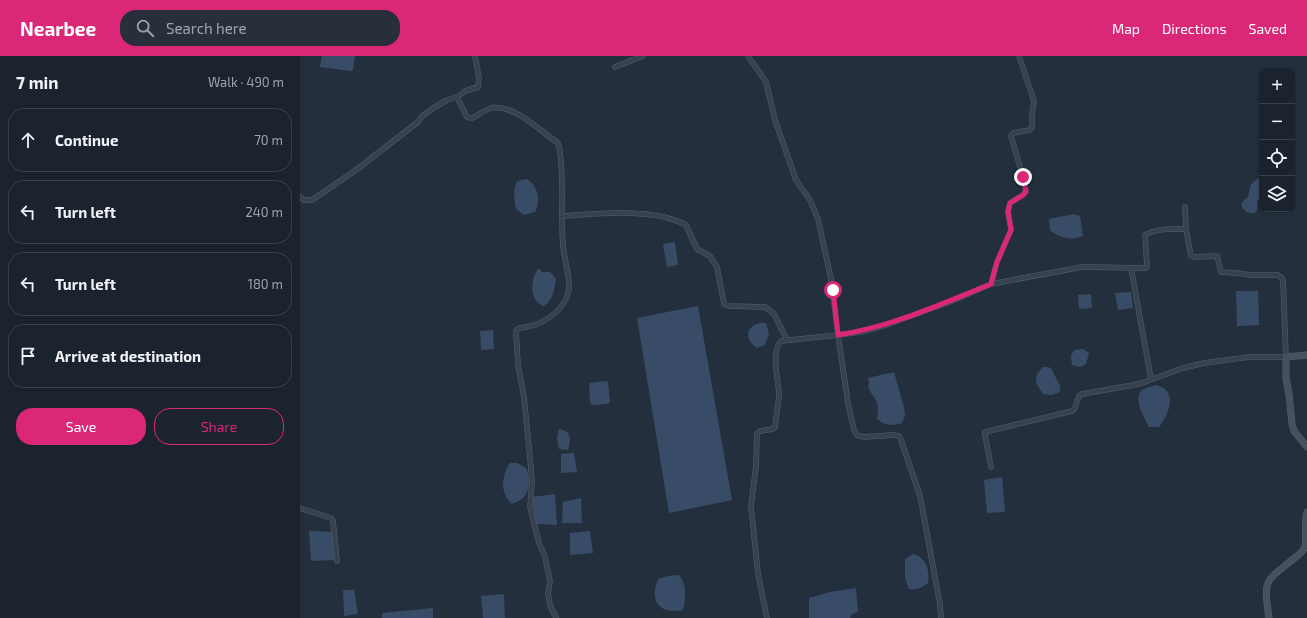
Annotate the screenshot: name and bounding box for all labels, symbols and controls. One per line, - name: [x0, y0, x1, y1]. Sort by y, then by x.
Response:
- search box: [120, 10, 400, 46]
- text: Nearbee: [20, 17, 96, 40]
- icon: search: [134, 17, 156, 39]
- text: Search here: [166, 19, 247, 37]
- text: Map: [1112, 20, 1140, 37]
- text: Directions: [1162, 20, 1227, 37]
- text: Saved: [1249, 20, 1287, 37]
- map controls: [1259, 68, 1295, 212]
- button: +: [1259, 68, 1295, 104]
- text: 7 min: [16, 72, 59, 92]
- text: Walk · 490 m: [208, 74, 284, 90]
- button: −: [1259, 104, 1295, 140]
- icon: ahead: [17, 129, 39, 151]
- text: Continue: [55, 131, 118, 149]
- text: 70 m: [254, 132, 283, 148]
- button: locate: [1259, 140, 1295, 176]
- route end: [1014, 168, 1032, 186]
- button: layers: [1259, 176, 1295, 212]
- icon: left: [17, 201, 39, 223]
- text: Turn left: [55, 203, 116, 221]
- text: 240 m: [246, 204, 283, 220]
- icon: left: [17, 273, 39, 295]
- text: Turn left: [55, 275, 116, 293]
- text: 180 m: [248, 276, 283, 292]
- route start: [824, 281, 842, 299]
- icon: arrive: [17, 345, 39, 367]
- text: Arrive at destination: [55, 347, 201, 365]
- button: Save: [16, 408, 146, 445]
- button: Share: [154, 408, 284, 445]

